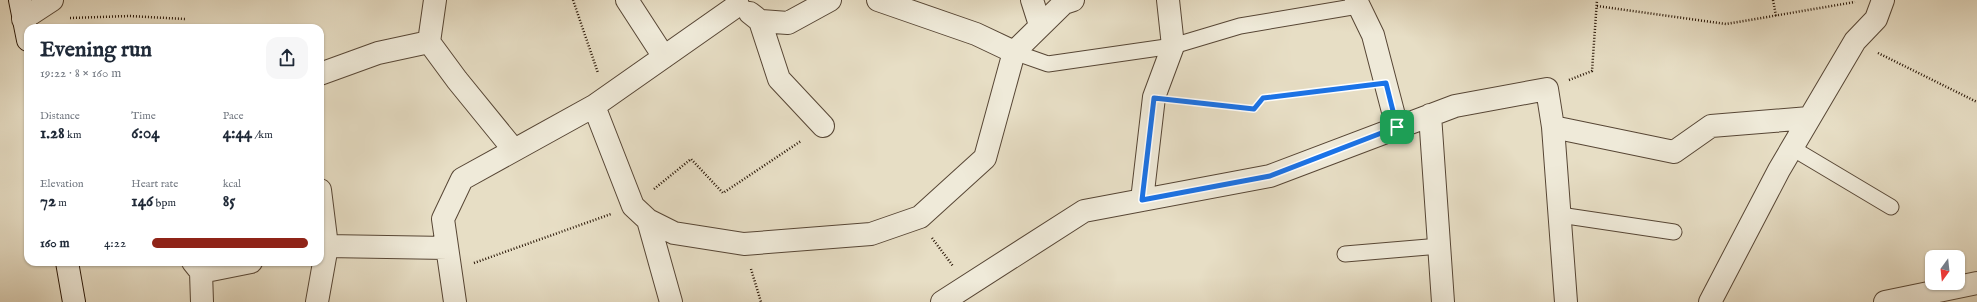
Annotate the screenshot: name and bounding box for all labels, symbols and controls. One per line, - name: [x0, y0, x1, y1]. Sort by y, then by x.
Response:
- text: Evening run: [40, 36, 152, 64]
- button: share: [266, 37, 308, 79]
- text: 19:22 · 8 × 160 m: [40, 65, 121, 82]
- text: Distance: [40, 109, 80, 123]
- text: Time: [131, 109, 156, 123]
- text: Pace: [223, 109, 243, 123]
- pin: [1380, 110, 1414, 144]
- icon: arrive: [1386, 116, 1408, 138]
- text: 1.28: [40, 123, 65, 144]
- text: 6:04: [131, 123, 160, 144]
- text: 4:44: [223, 123, 252, 144]
- text: km: [65, 128, 81, 142]
- text: /km: [252, 128, 273, 142]
- text: Elevation: [40, 177, 84, 191]
- text: Heart rate: [131, 177, 178, 191]
- text: kcal: [223, 177, 241, 191]
- text: 72: [40, 191, 56, 212]
- text: 146: [131, 191, 153, 212]
- text: 85: [223, 191, 235, 212]
- text: m: [56, 196, 67, 210]
- text: bpm: [153, 196, 176, 210]
- text: 160 m: [40, 235, 70, 252]
- text: 4:22: [104, 235, 126, 252]
- north arrow: [1925, 250, 1965, 290]
- map controls: [1925, 250, 1965, 290]

